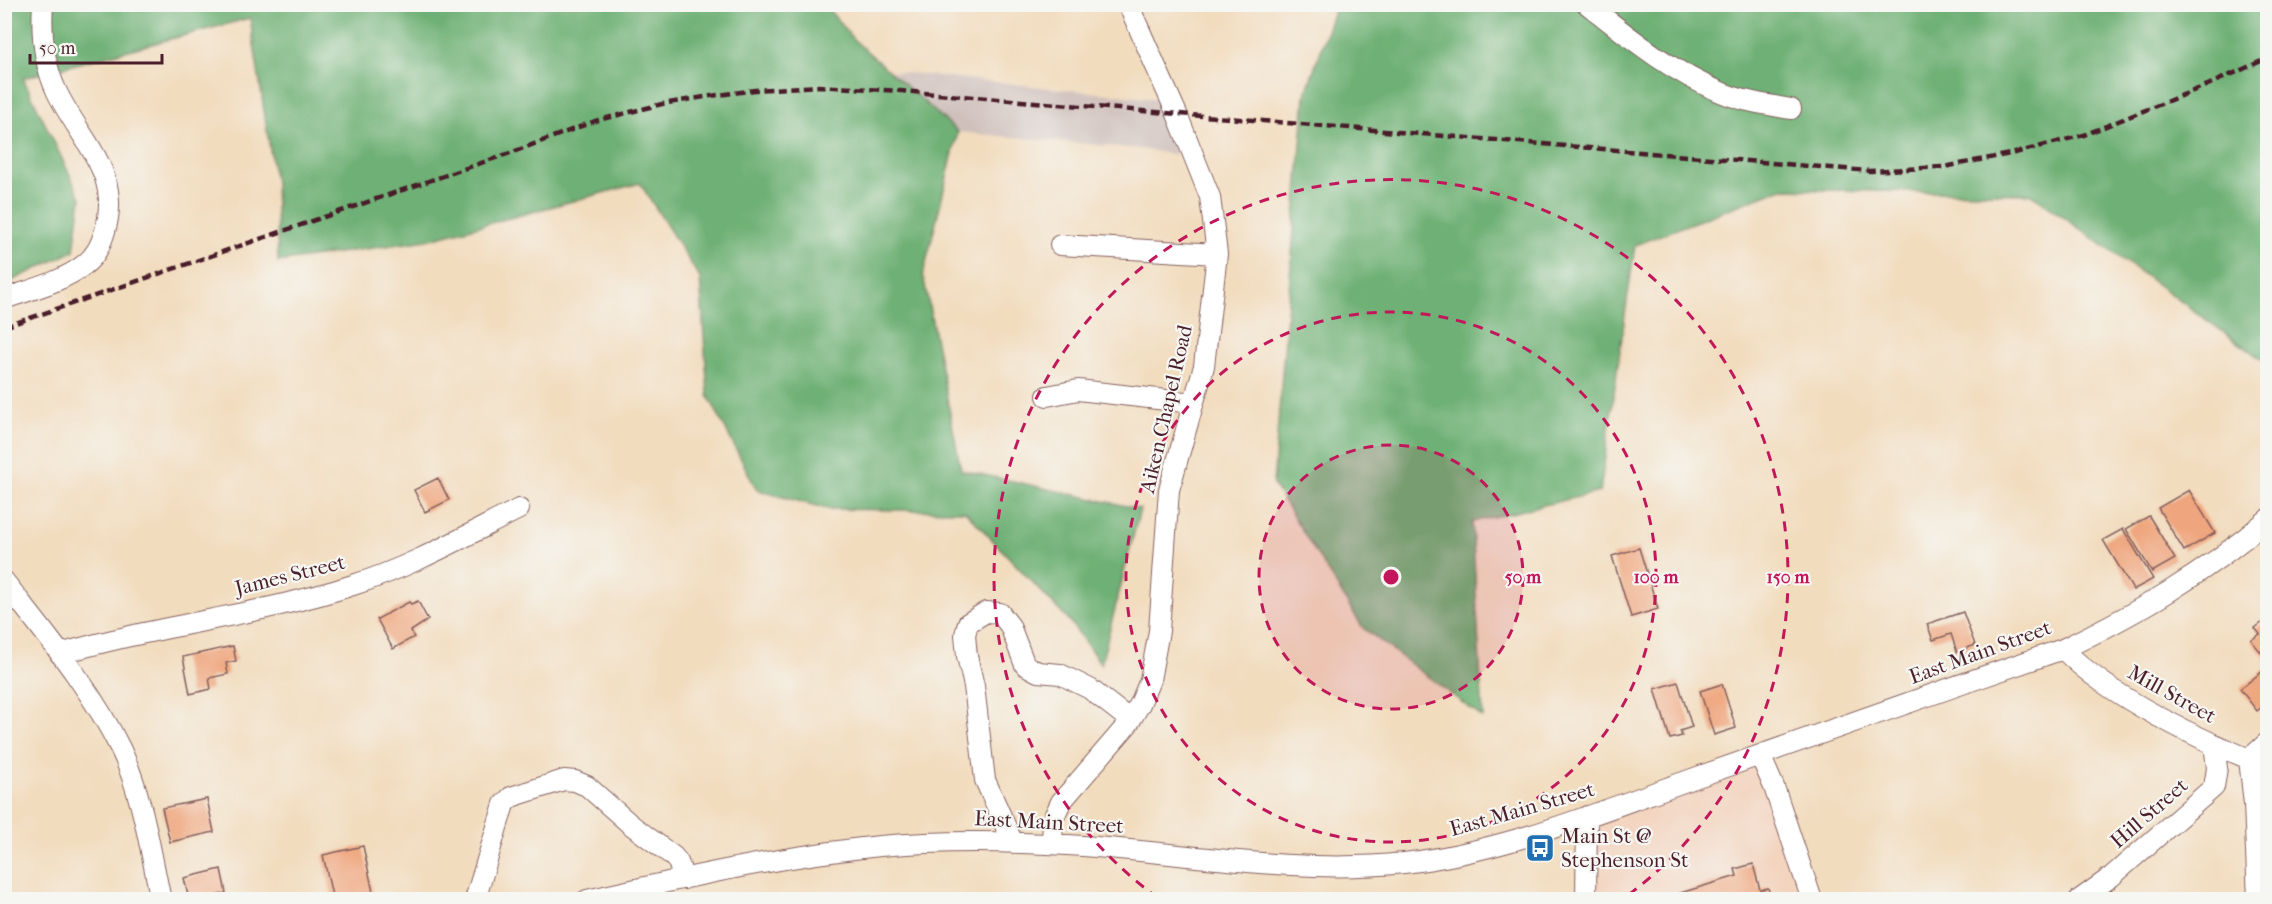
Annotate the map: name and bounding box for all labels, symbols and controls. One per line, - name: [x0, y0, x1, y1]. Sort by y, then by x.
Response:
- scale bar: [30, 27, 162, 65]
- text: 50 m: [39, 38, 76, 59]
- street label: Aiken Chapel Road: [1135, 322, 1197, 496]
- street label: James Street: [231, 550, 348, 601]
- centre of rings: [1381, 567, 1401, 587]
- text: 50 m: [1505, 567, 1542, 588]
- text: 100 m: [1633, 567, 1680, 588]
- text: 150 m: [1767, 567, 1810, 588]
- street label: East Main Street: [1906, 615, 2055, 689]
- street label: Mill Street: [2124, 660, 2221, 728]
- street label: Hill Street: [2106, 773, 2193, 853]
- street label: East Main Street: [1447, 777, 1598, 841]
- street label: East Main Street: [974, 806, 1125, 838]
- place label: Main St @ Stephenson St: [1561, 824, 1689, 872]
- bus stop icon: Main St @ Stephenson St: [1524, 832, 1556, 864]

